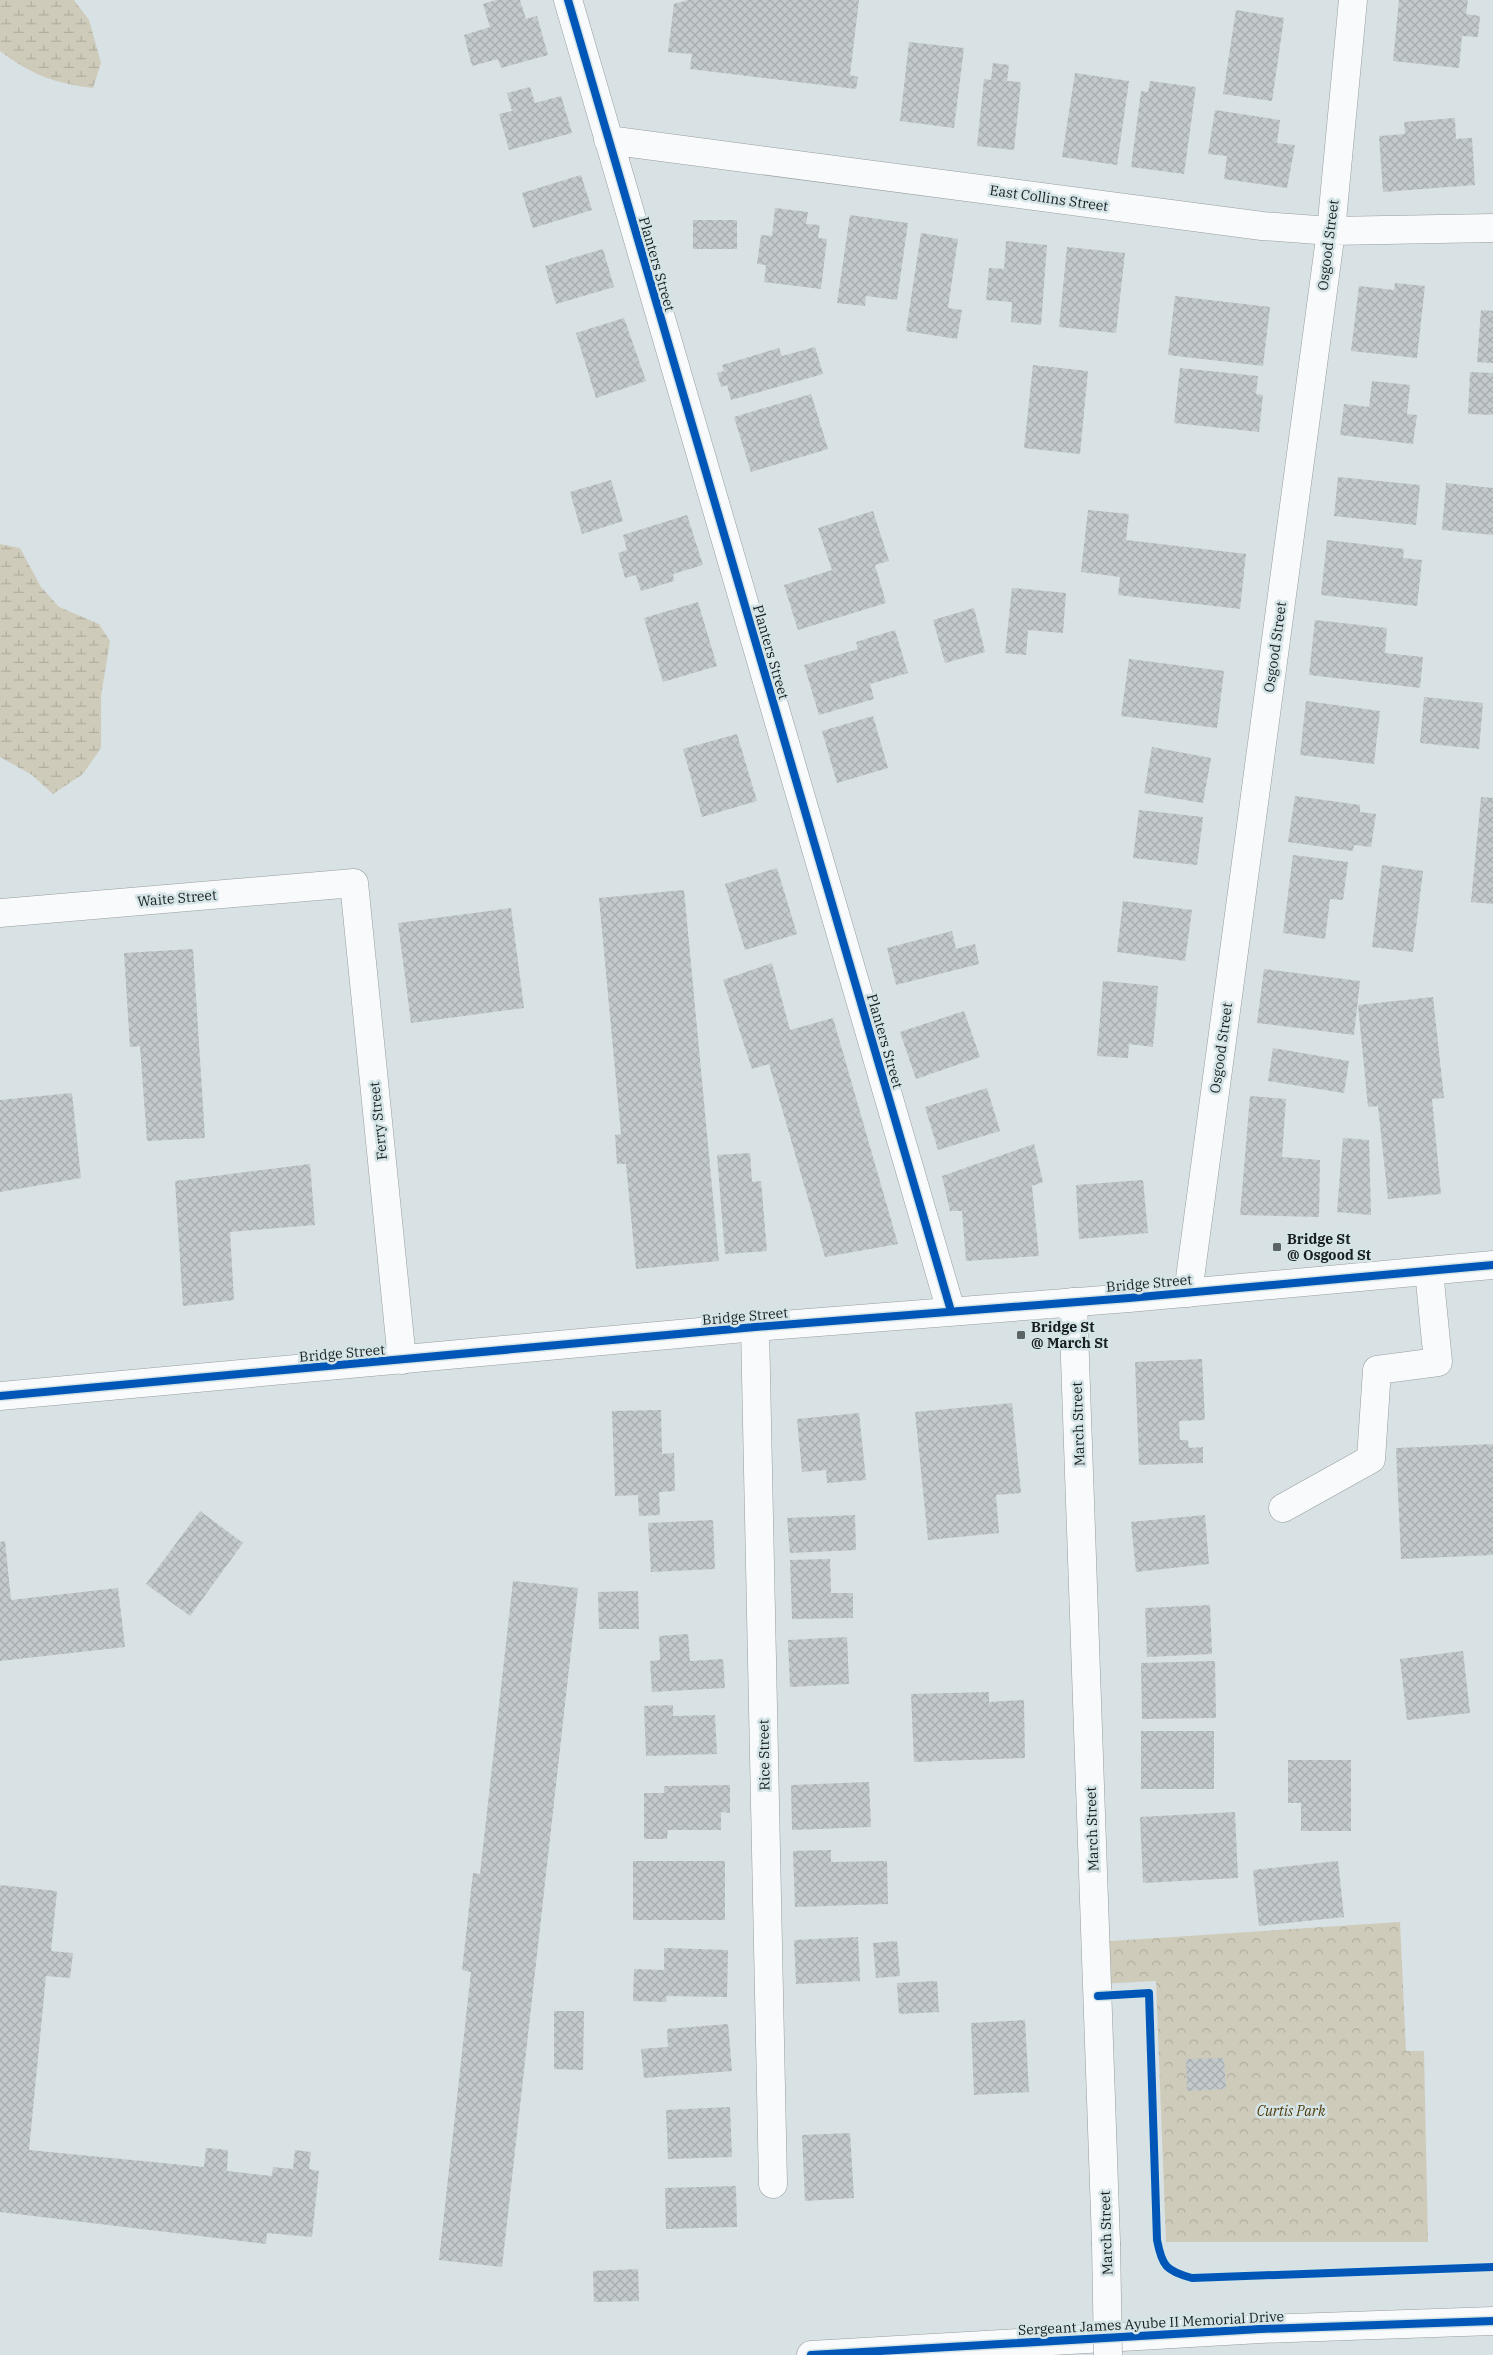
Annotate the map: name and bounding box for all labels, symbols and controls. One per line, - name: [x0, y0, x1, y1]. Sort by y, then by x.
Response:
- street label: East Collins Street: [989, 181, 1110, 215]
- street label: Osgood Street: [1313, 198, 1343, 291]
- street label: Planters Street: [635, 215, 679, 313]
- street label: Osgood Street: [1260, 600, 1290, 694]
- street label: Planters Street: [749, 603, 793, 701]
- street label: Waite Street: [136, 886, 218, 910]
- street label: Planters Street: [863, 992, 907, 1090]
- street label: Osgood Street: [1206, 1001, 1236, 1095]
- street label: Ferry Street: [365, 1081, 391, 1161]
- place label: Bridge St @ Osgood St: [1287, 1230, 1371, 1264]
- marker: Bridge St @ Osgood St: [1271, 1241, 1283, 1253]
- street label: Bridge Street: [1105, 1270, 1193, 1296]
- street label: Bridge Street: [701, 1303, 789, 1329]
- place label: Bridge St @ March St: [1031, 1318, 1108, 1352]
- marker: Bridge St @ March St: [1015, 1329, 1027, 1341]
- street label: Bridge Street: [298, 1340, 386, 1366]
- street label: March Street: [1068, 1381, 1088, 1467]
- street label: Rice Street: [754, 1719, 774, 1791]
- street label: March Street: [1082, 1786, 1102, 1872]
- park label: Curtis Park: [1257, 2102, 1326, 2120]
- street label: March Street: [1096, 2190, 1116, 2276]
- street label: Sergeant James Ayube II Memorial Drive: [1017, 2307, 1285, 2339]

